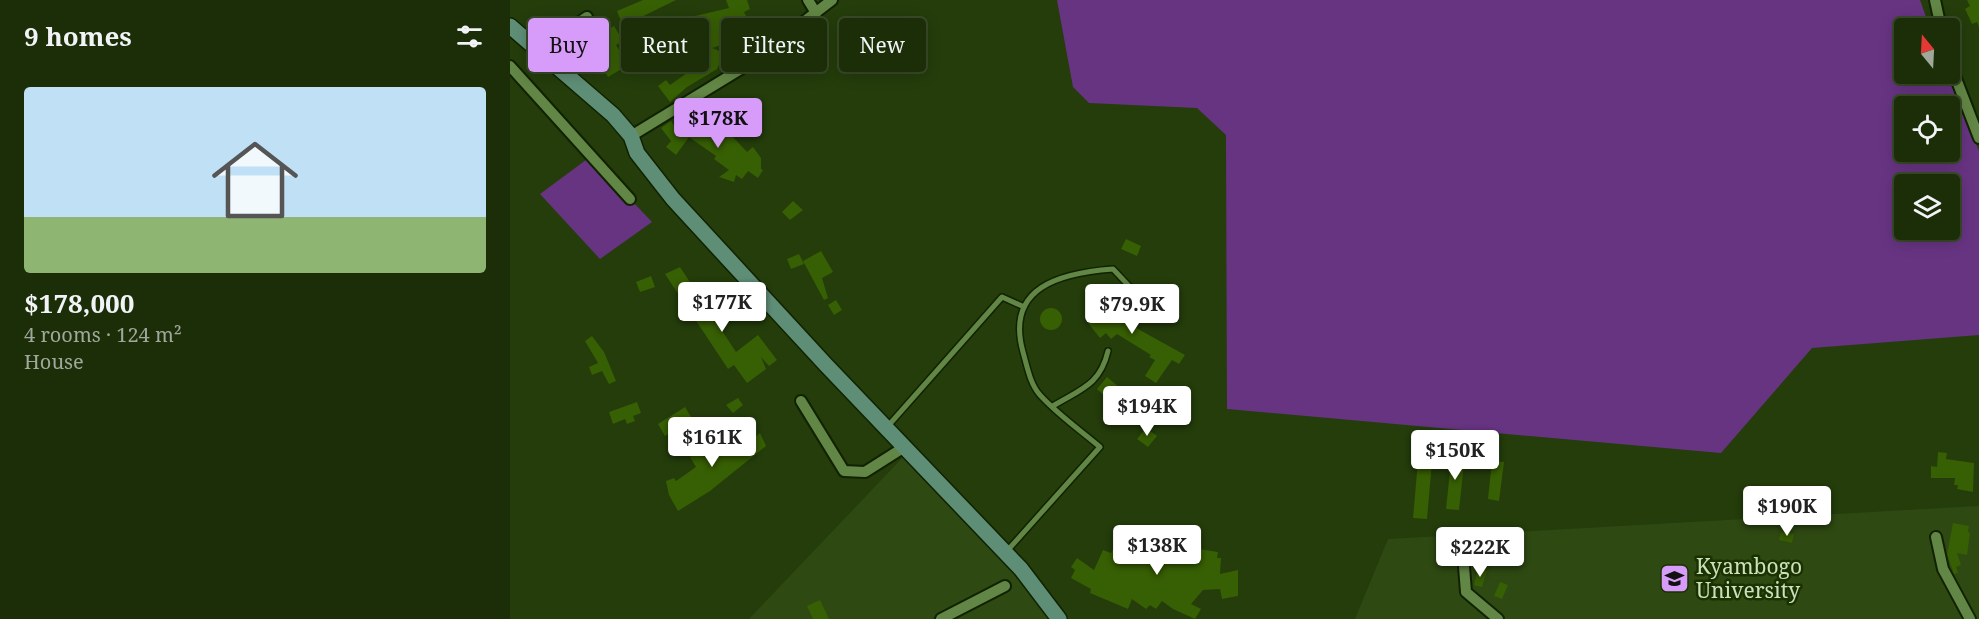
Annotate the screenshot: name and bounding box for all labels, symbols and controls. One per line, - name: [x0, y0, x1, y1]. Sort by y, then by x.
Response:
- text: 9 homes: [24, 18, 132, 54]
- chip: Buy: [528, 18, 609, 72]
- chip: Rent: [621, 18, 709, 72]
- chip: Filters: [721, 18, 827, 72]
- chip: New: [839, 18, 926, 72]
- north arrow: [1894, 18, 1960, 84]
- map controls: [1894, 18, 1960, 240]
- icon: filters: [453, 20, 486, 53]
- button: locate: [1894, 96, 1960, 162]
- pin: $178K: [676, 98, 760, 149]
- text: $178K: [688, 104, 748, 131]
- icon: home: [201, 126, 309, 234]
- button: layers: [1894, 174, 1960, 240]
- pin: $177K: [680, 282, 764, 333]
- pin: $79.9K: [1083, 284, 1181, 335]
- text: $178,000: [24, 285, 134, 321]
- text: $177K: [692, 288, 752, 315]
- text: $79.9K: [1099, 290, 1165, 317]
- text: 4 rooms · 124 m²: [24, 321, 182, 348]
- text: House: [24, 348, 84, 375]
- pin: $194K: [1105, 386, 1189, 437]
- text: $194K: [1117, 392, 1177, 419]
- pin: $161K: [670, 417, 754, 468]
- text: $161K: [682, 423, 742, 450]
- pin: $150K: [1413, 430, 1497, 481]
- text: $150K: [1425, 436, 1485, 463]
- pin: $190K: [1745, 486, 1829, 537]
- text: $190K: [1757, 492, 1817, 519]
- pin: $138K: [1115, 525, 1199, 576]
- pin: $222K: [1438, 527, 1522, 578]
- text: $138K: [1127, 531, 1187, 558]
- text: $222K: [1450, 533, 1510, 560]
- place label: Kyambogo University: [1696, 552, 1802, 604]
- school or university icon: Kyambogo University: [1659, 563, 1691, 595]

